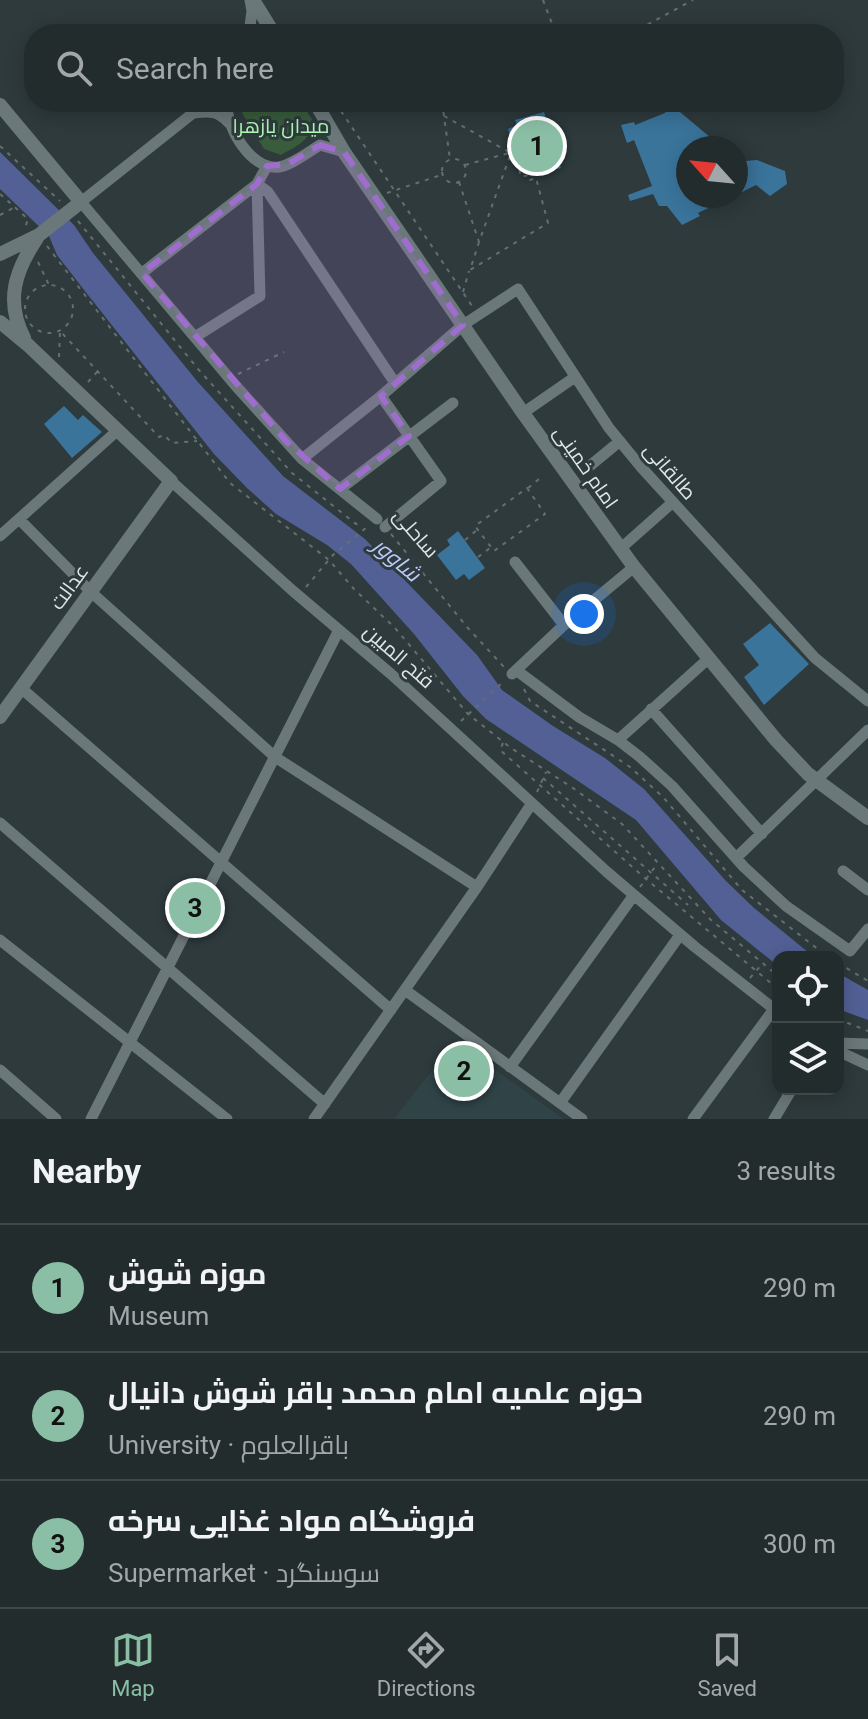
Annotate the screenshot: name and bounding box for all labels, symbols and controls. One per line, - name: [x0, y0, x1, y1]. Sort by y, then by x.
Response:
- search box: [24, 24, 844, 112]
- icon: search: [52, 46, 96, 90]
- text: Search here: [116, 51, 274, 86]
- park label: میدان یازهرا: [233, 114, 329, 139]
- pin: 1: [511, 116, 563, 176]
- north arrow: [676, 136, 748, 208]
- street label: امام خمینی: [547, 421, 623, 514]
- street label: طالقانی: [638, 437, 701, 505]
- street label: ساحلی: [387, 503, 444, 563]
- water label: شاوور: [365, 530, 426, 587]
- street label: عدالت: [45, 560, 93, 614]
- your location: [564, 594, 604, 634]
- street label: فتح المبین: [357, 619, 439, 695]
- pin: 3: [169, 878, 221, 938]
- map controls: [772, 951, 844, 1095]
- button: locate: [772, 951, 844, 1023]
- button: layers: [772, 1023, 844, 1095]
- pin: 2: [438, 1041, 490, 1101]
- text: Nearby: [32, 1151, 141, 1191]
- text: 3 results: [737, 1156, 836, 1186]
- text: موزه شوش: [108, 1256, 267, 1291]
- text: 1: [51, 1273, 65, 1303]
- text: 290 m: [763, 1273, 836, 1303]
- text: Museum: [108, 1301, 209, 1331]
- text: حوزه علمیه امام محمد باقر شوش دانیال: [108, 1375, 643, 1410]
- text: 2: [51, 1401, 65, 1431]
- text: 290 m: [763, 1401, 836, 1431]
- text: University · باقرالعلوم: [108, 1430, 349, 1460]
- text: فروشگاه مواد غذایی سرخه: [108, 1503, 475, 1538]
- text: 3: [51, 1529, 65, 1559]
- text: 300 m: [763, 1529, 836, 1559]
- text: Supermarket · سوسنگرد: [108, 1558, 380, 1588]
- tab: Map: [111, 1628, 155, 1701]
- tab: Directions: [377, 1628, 476, 1701]
- tab: Saved: [698, 1628, 757, 1701]

